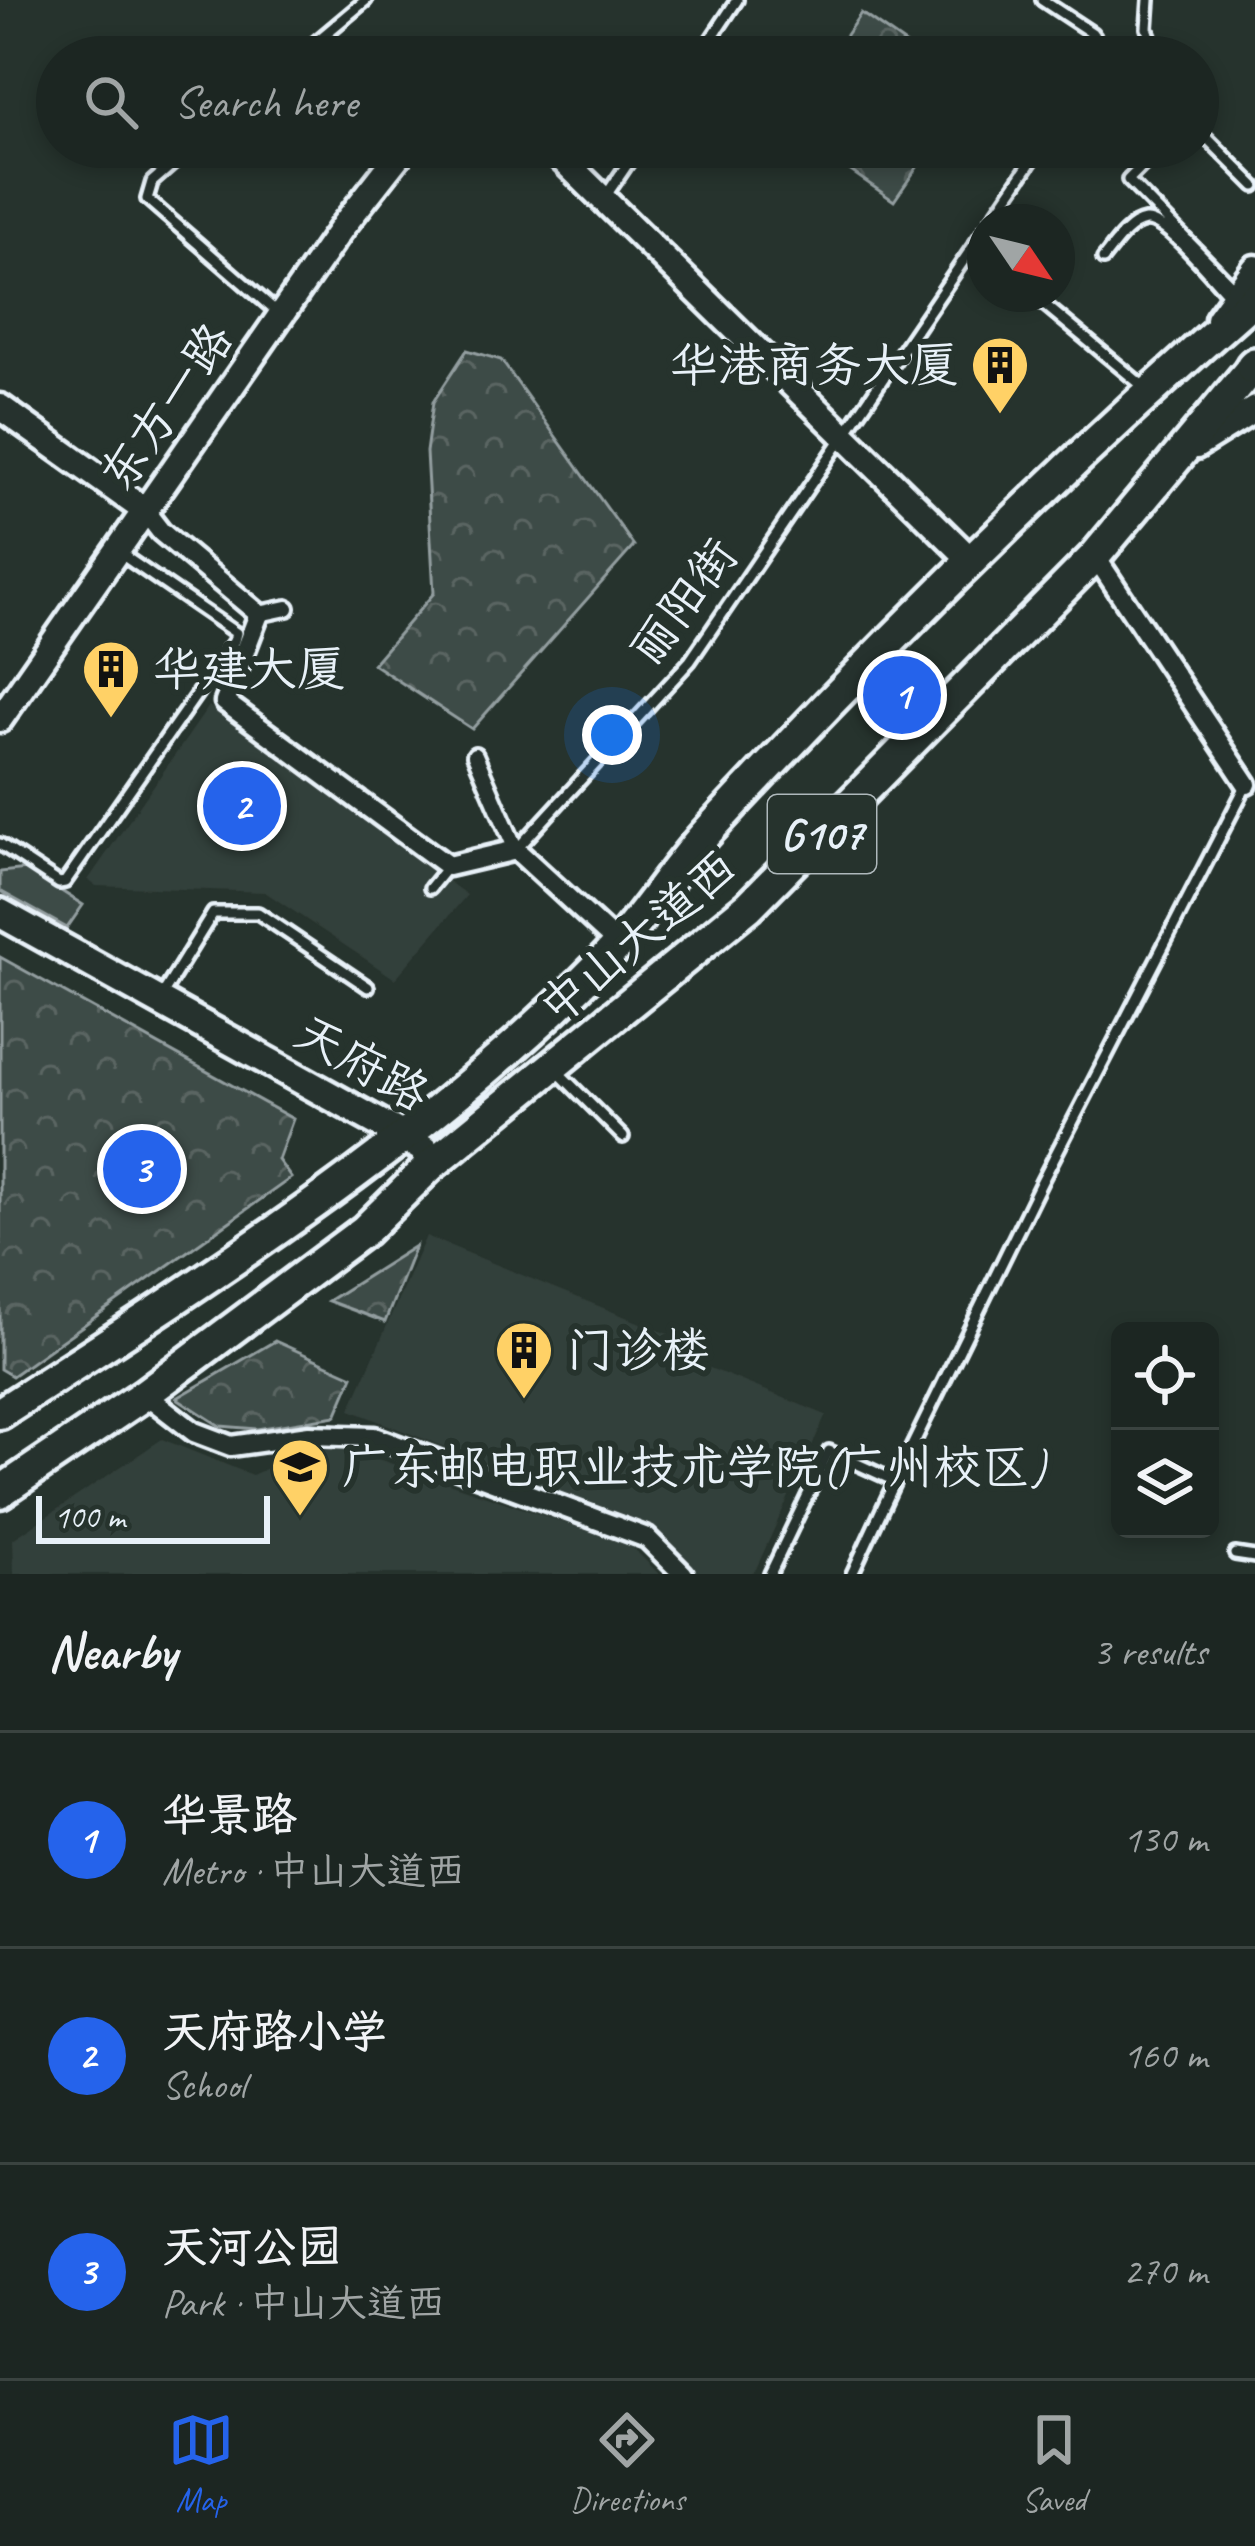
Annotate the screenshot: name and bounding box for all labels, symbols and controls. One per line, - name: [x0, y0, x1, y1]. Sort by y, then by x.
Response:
- search box: [36, 36, 1219, 168]
- icon: search: [78, 69, 144, 135]
- text: Search here: [174, 74, 357, 131]
- north arrow: [967, 204, 1075, 312]
- street label: 东方一路: [86, 311, 246, 503]
- building icon: 华港商务大厦: [969, 334, 1031, 416]
- place label: 华港商务大厦: [670, 335, 958, 395]
- street label: 丽阳街: [616, 526, 750, 678]
- building icon: 华建大厦: [80, 638, 142, 720]
- place label: 华建大厦: [153, 639, 345, 699]
- pin: 1: [863, 650, 941, 740]
- your location: [582, 705, 642, 765]
- pin: 2: [203, 761, 281, 851]
- road number: G107: [768, 795, 876, 873]
- street label: 中山大道西: [527, 837, 749, 1037]
- street label: 天府路: [284, 1002, 440, 1124]
- pin: 3: [103, 1124, 181, 1214]
- building icon: 门诊楼: [493, 1319, 555, 1401]
- place label: 门诊楼: [566, 1320, 710, 1380]
- map controls: [1111, 1322, 1219, 1538]
- button: locate: [1111, 1322, 1219, 1430]
- button: layers: [1111, 1430, 1219, 1538]
- school or university icon: 广东邮电职业技术学院(广州校区): [269, 1436, 331, 1518]
- place label: 广东邮电职业技术学院(广州校区): [342, 1437, 1048, 1497]
- scale bar: [36, 1490, 270, 1543]
- text: 100 m: [54, 1496, 125, 1538]
- text: Nearby: [48, 1620, 176, 1684]
- text: 3 results: [1093, 1628, 1207, 1677]
- text: 华景路: [162, 1787, 297, 1844]
- text: 1: [78, 1815, 96, 1864]
- text: 130 m: [1123, 1815, 1207, 1864]
- text: Metro · 中山大道西: [162, 1847, 465, 1896]
- text: 天府路小学: [162, 2004, 387, 2061]
- text: 2: [78, 2031, 96, 2080]
- text: 160 m: [1123, 2031, 1207, 2080]
- text: School: [162, 2061, 246, 2110]
- text: 天河公园: [162, 2219, 342, 2276]
- text: 3: [78, 2247, 96, 2296]
- text: 270 m: [1123, 2247, 1207, 2296]
- text: Park · 中山大道西: [162, 2279, 445, 2328]
- tab: Map: [168, 2407, 234, 2521]
- tab: Directions: [570, 2407, 685, 2521]
- tab: Saved: [1021, 2407, 1087, 2521]

